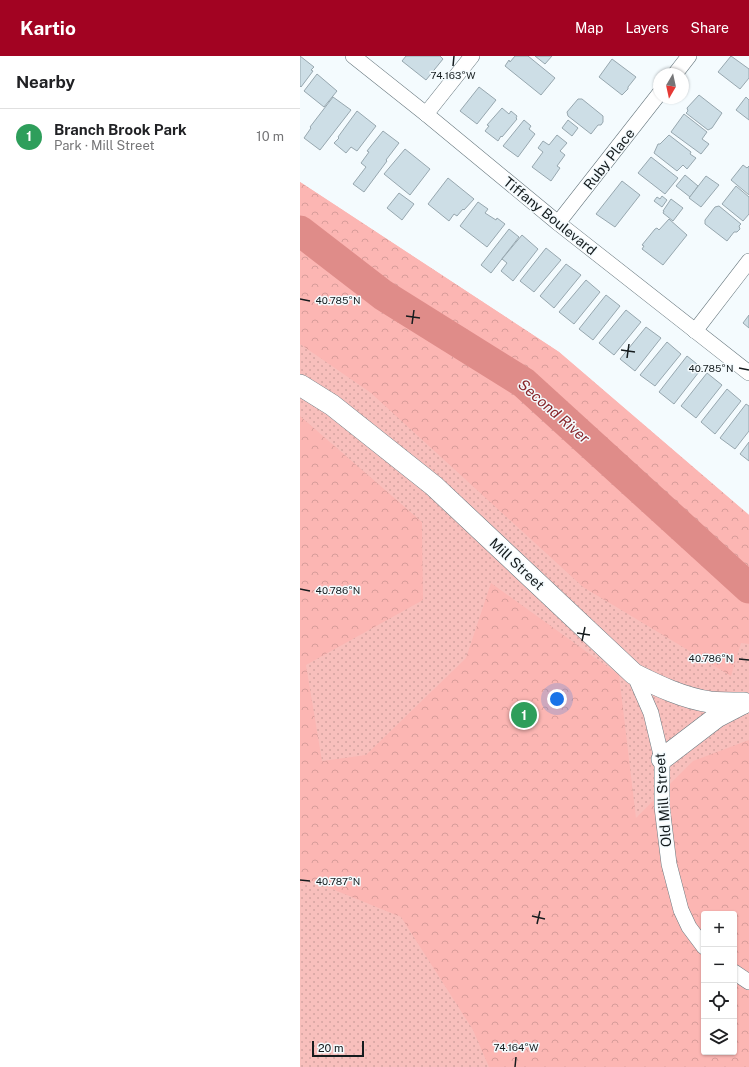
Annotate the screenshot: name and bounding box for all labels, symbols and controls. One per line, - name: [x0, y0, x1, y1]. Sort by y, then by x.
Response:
- text: Kartio: [20, 17, 76, 39]
- text: Map: [575, 20, 603, 36]
- text: Layers: [625, 20, 669, 36]
- text: Share: [691, 20, 729, 36]
- north arrow: [653, 68, 689, 104]
- text: 74.163°W: [431, 69, 476, 81]
- text: Nearby: [16, 72, 75, 92]
- text: Branch Brook Park: [54, 121, 187, 138]
- street label: Ruby Place: [580, 125, 638, 193]
- text: 1: [26, 129, 32, 144]
- text: 10 m: [256, 129, 284, 144]
- text: Park · Mill Street: [54, 138, 155, 153]
- street label: Tiffany Boulevard: [500, 174, 600, 258]
- text: 40.785°N: [315, 294, 361, 306]
- text: 40.785°N: [688, 362, 734, 374]
- water label: Second River: [515, 375, 593, 447]
- street label: Mill Street: [486, 535, 548, 593]
- text: 40.786°N: [316, 584, 360, 596]
- text: 40.786°N: [689, 652, 733, 664]
- your location: [547, 689, 567, 709]
- pin: 1: [511, 700, 537, 730]
- street label: Old Mill Street: [652, 752, 674, 848]
- text: 40.787°N: [316, 875, 360, 887]
- map controls: [701, 911, 737, 1055]
- button: +: [701, 911, 737, 947]
- button: −: [701, 947, 737, 983]
- button: locate: [701, 983, 737, 1019]
- button: layers: [701, 1019, 737, 1055]
- scale bar: [312, 1039, 364, 1058]
- text: 74.164°W: [493, 1041, 539, 1053]
- text: 20 m: [318, 1042, 343, 1054]

